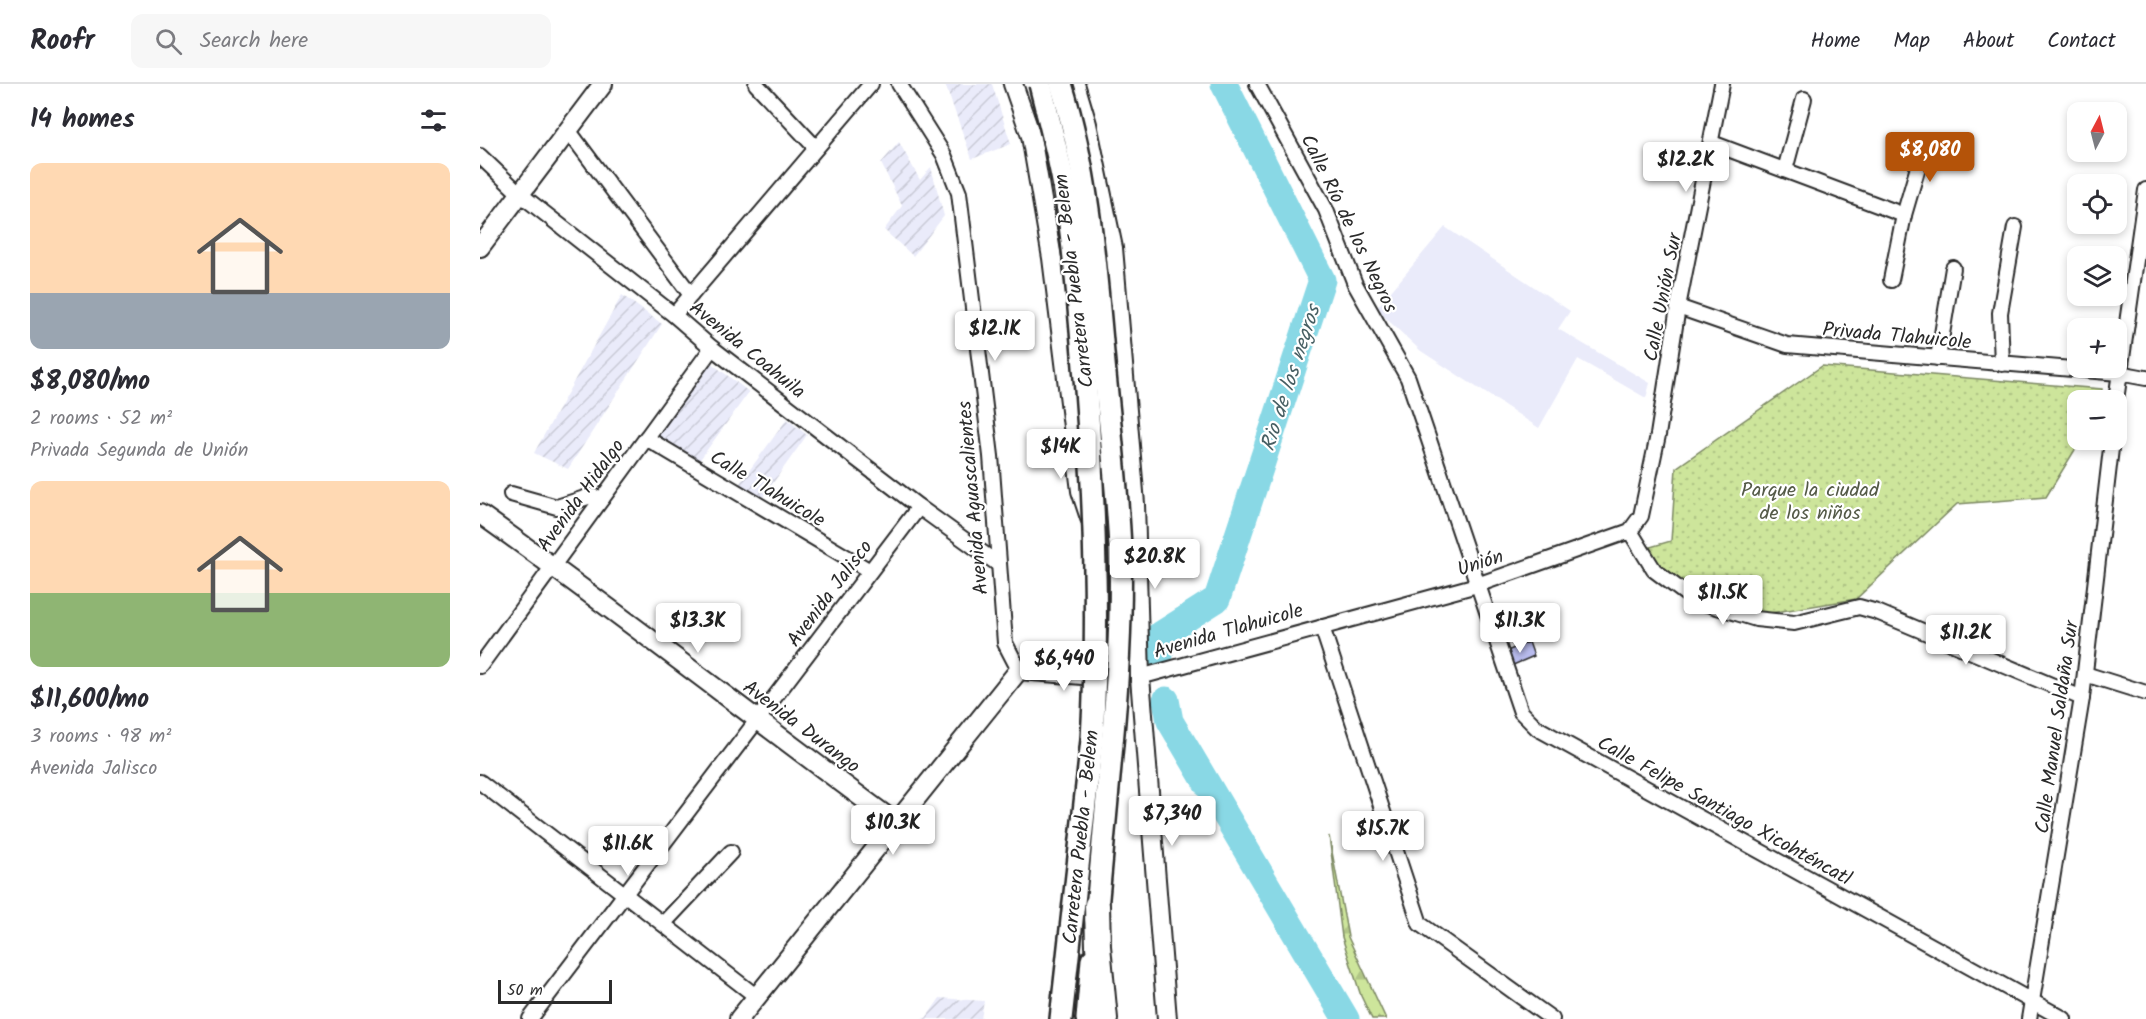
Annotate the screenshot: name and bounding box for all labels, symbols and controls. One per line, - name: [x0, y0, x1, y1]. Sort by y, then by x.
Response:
- search box: [131, 14, 551, 68]
- text: Roofr: [30, 19, 95, 64]
- text: Search here: [200, 24, 308, 59]
- icon: search: [152, 25, 185, 58]
- text: Home: [1811, 25, 1860, 58]
- text: Map: [1893, 25, 1930, 58]
- text: About: [1963, 25, 2014, 58]
- text: Contact: [2047, 25, 2116, 58]
- text: 14 homes: [30, 99, 135, 141]
- north arrow: [2067, 102, 2127, 162]
- map controls: [2067, 102, 2127, 450]
- icon: filters: [417, 104, 450, 137]
- street label: Calle Río de los Negros: [1291, 129, 1406, 319]
- pin: $8,080: [1881, 132, 1979, 183]
- text: $8,080: [1899, 135, 1961, 167]
- pin: $12.2K: [1637, 142, 1735, 193]
- text: $12.2K: [1657, 145, 1715, 177]
- street label: Carretera Puebla - Belem: [1046, 172, 1104, 390]
- button: locate: [2067, 174, 2127, 234]
- icon: home: [186, 202, 294, 310]
- street label: Calle Unión Sur: [1636, 229, 1692, 364]
- button: layers: [2067, 246, 2127, 306]
- street label: Avenida Coahuila: [681, 293, 812, 408]
- water label: Rio de los negros: [1252, 299, 1331, 456]
- pin: $12.1K: [946, 311, 1044, 362]
- text: $12.1K: [969, 314, 1021, 346]
- street label: Privada Tlahuicole: [1821, 315, 1973, 359]
- button: +: [2067, 318, 2127, 378]
- text: $8,080/mo: [30, 361, 150, 403]
- button: −: [2067, 390, 2127, 450]
- street label: Avenida Aguascalientes: [950, 399, 998, 596]
- text: 2 rooms · 52 m²: [30, 403, 172, 435]
- pin: $14K: [1025, 429, 1097, 480]
- text: $14K: [1041, 432, 1081, 464]
- street label: Avenida Hidalgo: [529, 433, 634, 560]
- text: Privada Segunda de Unión: [30, 435, 248, 467]
- street label: Calle Tlahuicole: [703, 442, 831, 537]
- park label: Parque la ciudad de los niños: [1741, 475, 1880, 530]
- icon: home: [186, 520, 294, 628]
- street label: Avenida Jalisco: [780, 534, 882, 655]
- pin: $20.8K: [1106, 539, 1204, 590]
- street label: Unión: [1453, 541, 1508, 586]
- text: $20.8K: [1124, 542, 1186, 574]
- pin: $11.5K: [1674, 575, 1772, 626]
- text: $11.5K: [1698, 578, 1748, 610]
- street label: Avenida Tlahuicole: [1150, 595, 1307, 669]
- pin: $13.3K: [649, 603, 747, 654]
- pin: $11.3K: [1471, 603, 1569, 654]
- text: $13.3K: [670, 606, 726, 638]
- text: $11.3K: [1494, 606, 1546, 638]
- pin: $11.2K: [1917, 615, 2015, 666]
- street label: Calle Manuel Saldaña Sur: [2027, 617, 2089, 836]
- text: $11.2K: [1940, 618, 1992, 650]
- pin: $6,440: [1015, 641, 1113, 692]
- text: $6,440: [1034, 644, 1094, 676]
- street label: Avenida Durango: [735, 673, 866, 783]
- text: $11,600/mo: [30, 679, 149, 721]
- text: 3 rooms · 98 m²: [30, 721, 171, 753]
- street label: Carretera Puebla - Belem: [1055, 728, 1109, 946]
- street label: Calle Felipe Santiago Xicohténcatl: [1591, 728, 1857, 895]
- text: Avenida Jalisco: [30, 753, 157, 785]
- pin: $7,340: [1123, 796, 1221, 847]
- text: $7,340: [1143, 799, 1201, 831]
- pin: $10.3K: [844, 805, 942, 856]
- text: $10.3K: [865, 808, 921, 840]
- pin: $15.7K: [1334, 811, 1432, 862]
- text: $15.7K: [1356, 814, 1410, 846]
- pin: $11.6K: [579, 826, 677, 877]
- text: $11.6K: [602, 829, 654, 861]
- scale bar: [498, 977, 612, 1004]
- text: 50 m: [507, 978, 543, 1003]

